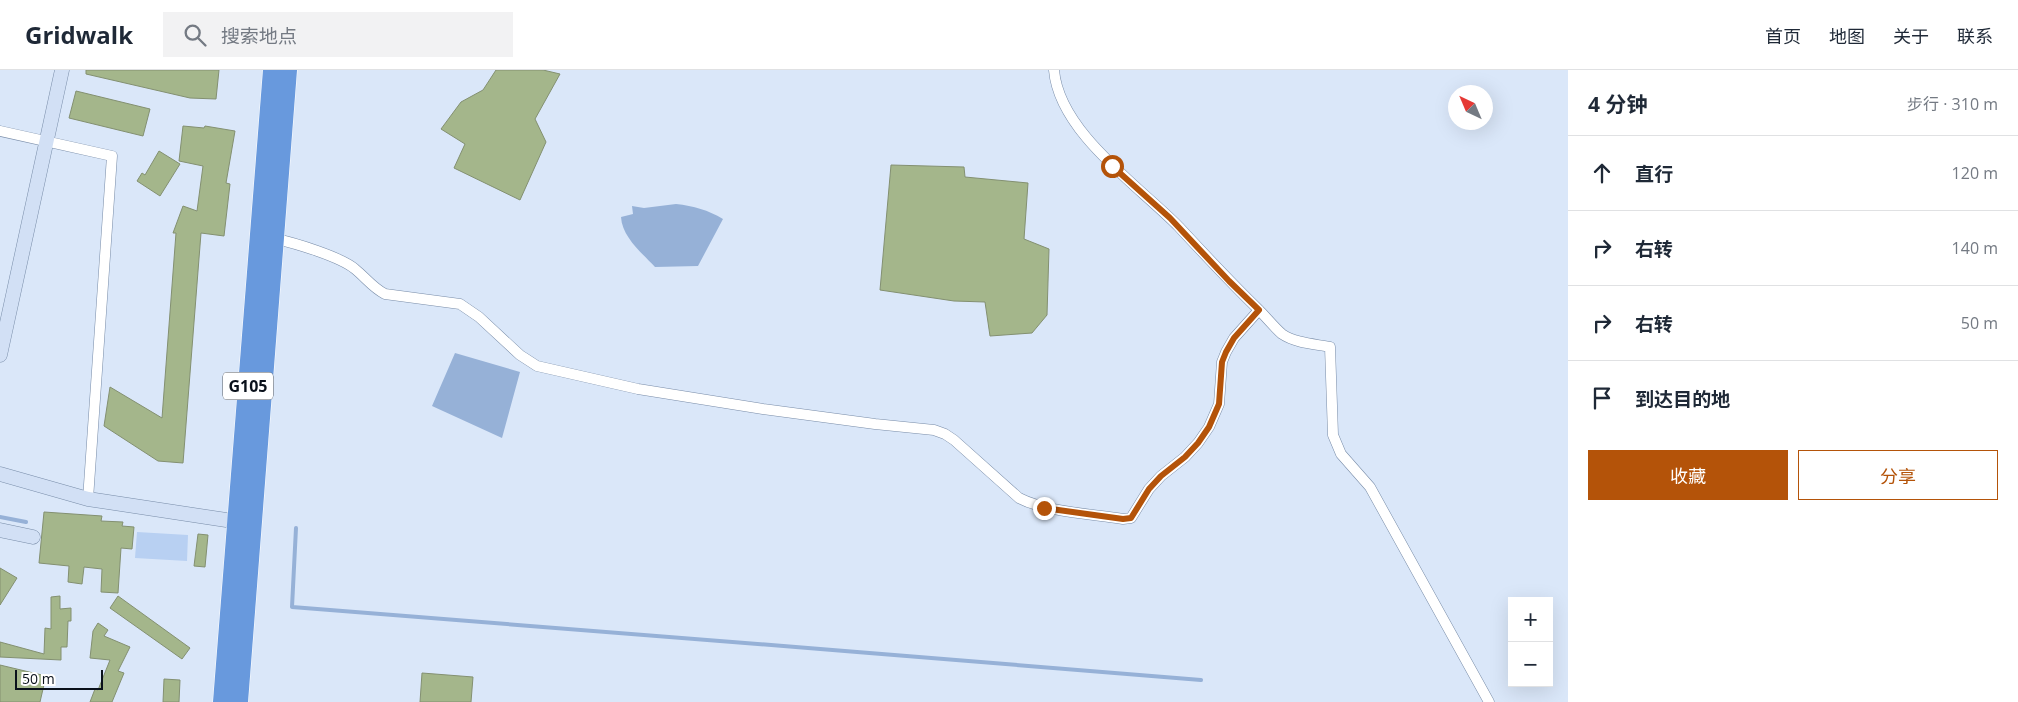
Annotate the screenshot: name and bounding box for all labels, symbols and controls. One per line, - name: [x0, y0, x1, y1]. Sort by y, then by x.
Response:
- search box: [163, 12, 513, 57]
- text: Gridwalk: [25, 18, 133, 51]
- icon: search: [181, 21, 209, 49]
- text: 搜索地点: [221, 23, 297, 49]
- text: 首页: [1765, 24, 1801, 48]
- text: 地图: [1829, 24, 1865, 48]
- text: 关于: [1893, 24, 1929, 48]
- text: 联系: [1957, 24, 1993, 48]
- north arrow: [1448, 85, 1493, 130]
- text: 4 分钟: [1588, 90, 1647, 118]
- text: 步行 · 310 m: [1907, 93, 1998, 115]
- route start: [1101, 155, 1124, 178]
- icon: ahead: [1588, 159, 1616, 187]
- text: 直行: [1635, 161, 1673, 187]
- text: 120 m: [1952, 162, 1998, 184]
- icon: right: [1588, 234, 1616, 262]
- text: 右转: [1635, 236, 1673, 262]
- text: 140 m: [1952, 237, 1998, 259]
- icon: right: [1588, 309, 1616, 337]
- text: 右转: [1635, 311, 1673, 337]
- text: 50 m: [1961, 312, 1998, 334]
- road number: G105: [223, 372, 273, 400]
- icon: arrive: [1588, 384, 1616, 412]
- text: 到达目的地: [1635, 386, 1730, 412]
- button: 收藏: [1588, 450, 1788, 500]
- button: 分享: [1798, 450, 1998, 500]
- route end: [1033, 497, 1056, 520]
- map controls: [1508, 597, 1553, 687]
- button: +: [1508, 597, 1553, 642]
- button: −: [1508, 642, 1553, 687]
- scale bar: [15, 667, 102, 690]
- text: 50 m: [22, 669, 55, 688]

